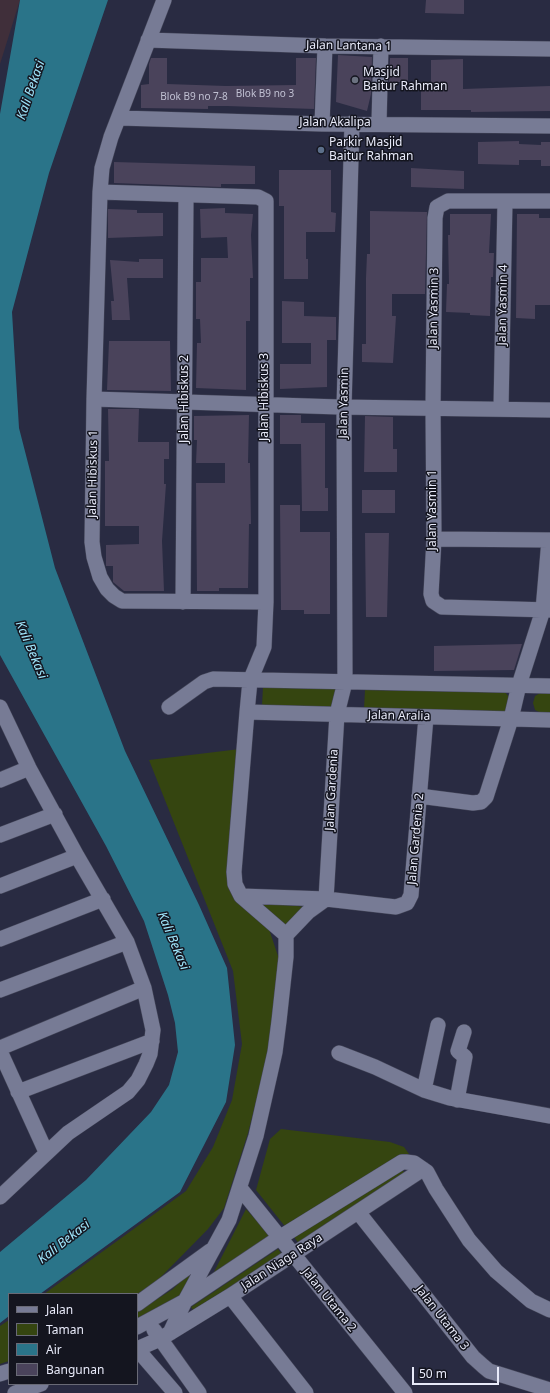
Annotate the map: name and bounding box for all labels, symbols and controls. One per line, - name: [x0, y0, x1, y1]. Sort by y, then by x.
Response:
- street label: Jalan Lantana 1: [306, 38, 392, 54]
- water label: Kali Bekasi: [14, 58, 48, 122]
- place label: Masjid Baitur Rahman: [363, 66, 447, 94]
- marker: Masjid Baitur Rahman: [350, 75, 360, 85]
- house number: Blok B9 no 3: [236, 88, 294, 100]
- house number: Blok B9 no 7-8: [160, 91, 228, 103]
- street label: Jalan Akalipa: [299, 116, 371, 130]
- place label: Parkir Masjid Baitur Rahman: [329, 136, 413, 164]
- marker: Parkir Masjid Baitur Rahman: [316, 145, 326, 155]
- street label: Jalan Yasmin 4: [495, 265, 511, 345]
- street label: Jalan Yasmin 3: [426, 268, 442, 348]
- street label: Jalan Hibiskus 3: [258, 353, 272, 441]
- street label: Jalan Hibiskus 2: [178, 355, 192, 443]
- street label: Jalan Yasmin: [336, 367, 352, 439]
- street label: Jalan Hibiskus 1: [85, 430, 101, 518]
- street label: Jalan Yasmin 1: [426, 470, 440, 550]
- water label: Kali Bekasi: [12, 618, 50, 682]
- street label: Jalan Aralia: [368, 708, 430, 724]
- street label: Jalan Gardenia: [323, 749, 341, 831]
- street label: Jalan Gardenia 2: [405, 793, 427, 885]
- water label: Kali Bekasi: [154, 909, 192, 973]
- water label: Kali Bekasi: [35, 1217, 93, 1267]
- street label: Jalan Niaga Raya: [239, 1230, 325, 1294]
- street label: Jalan Utama 2: [299, 1265, 359, 1335]
- street label: Jalan Utama 3: [412, 1283, 472, 1353]
- legend: [8, 1293, 138, 1385]
- text: Jalan: [46, 1301, 73, 1318]
- text: Taman: [46, 1321, 84, 1338]
- text: Air: [46, 1341, 62, 1358]
- scale bar: [414, 1359, 501, 1385]
- text: Bangunan: [46, 1361, 104, 1378]
- text: 50 m: [419, 1365, 447, 1382]

